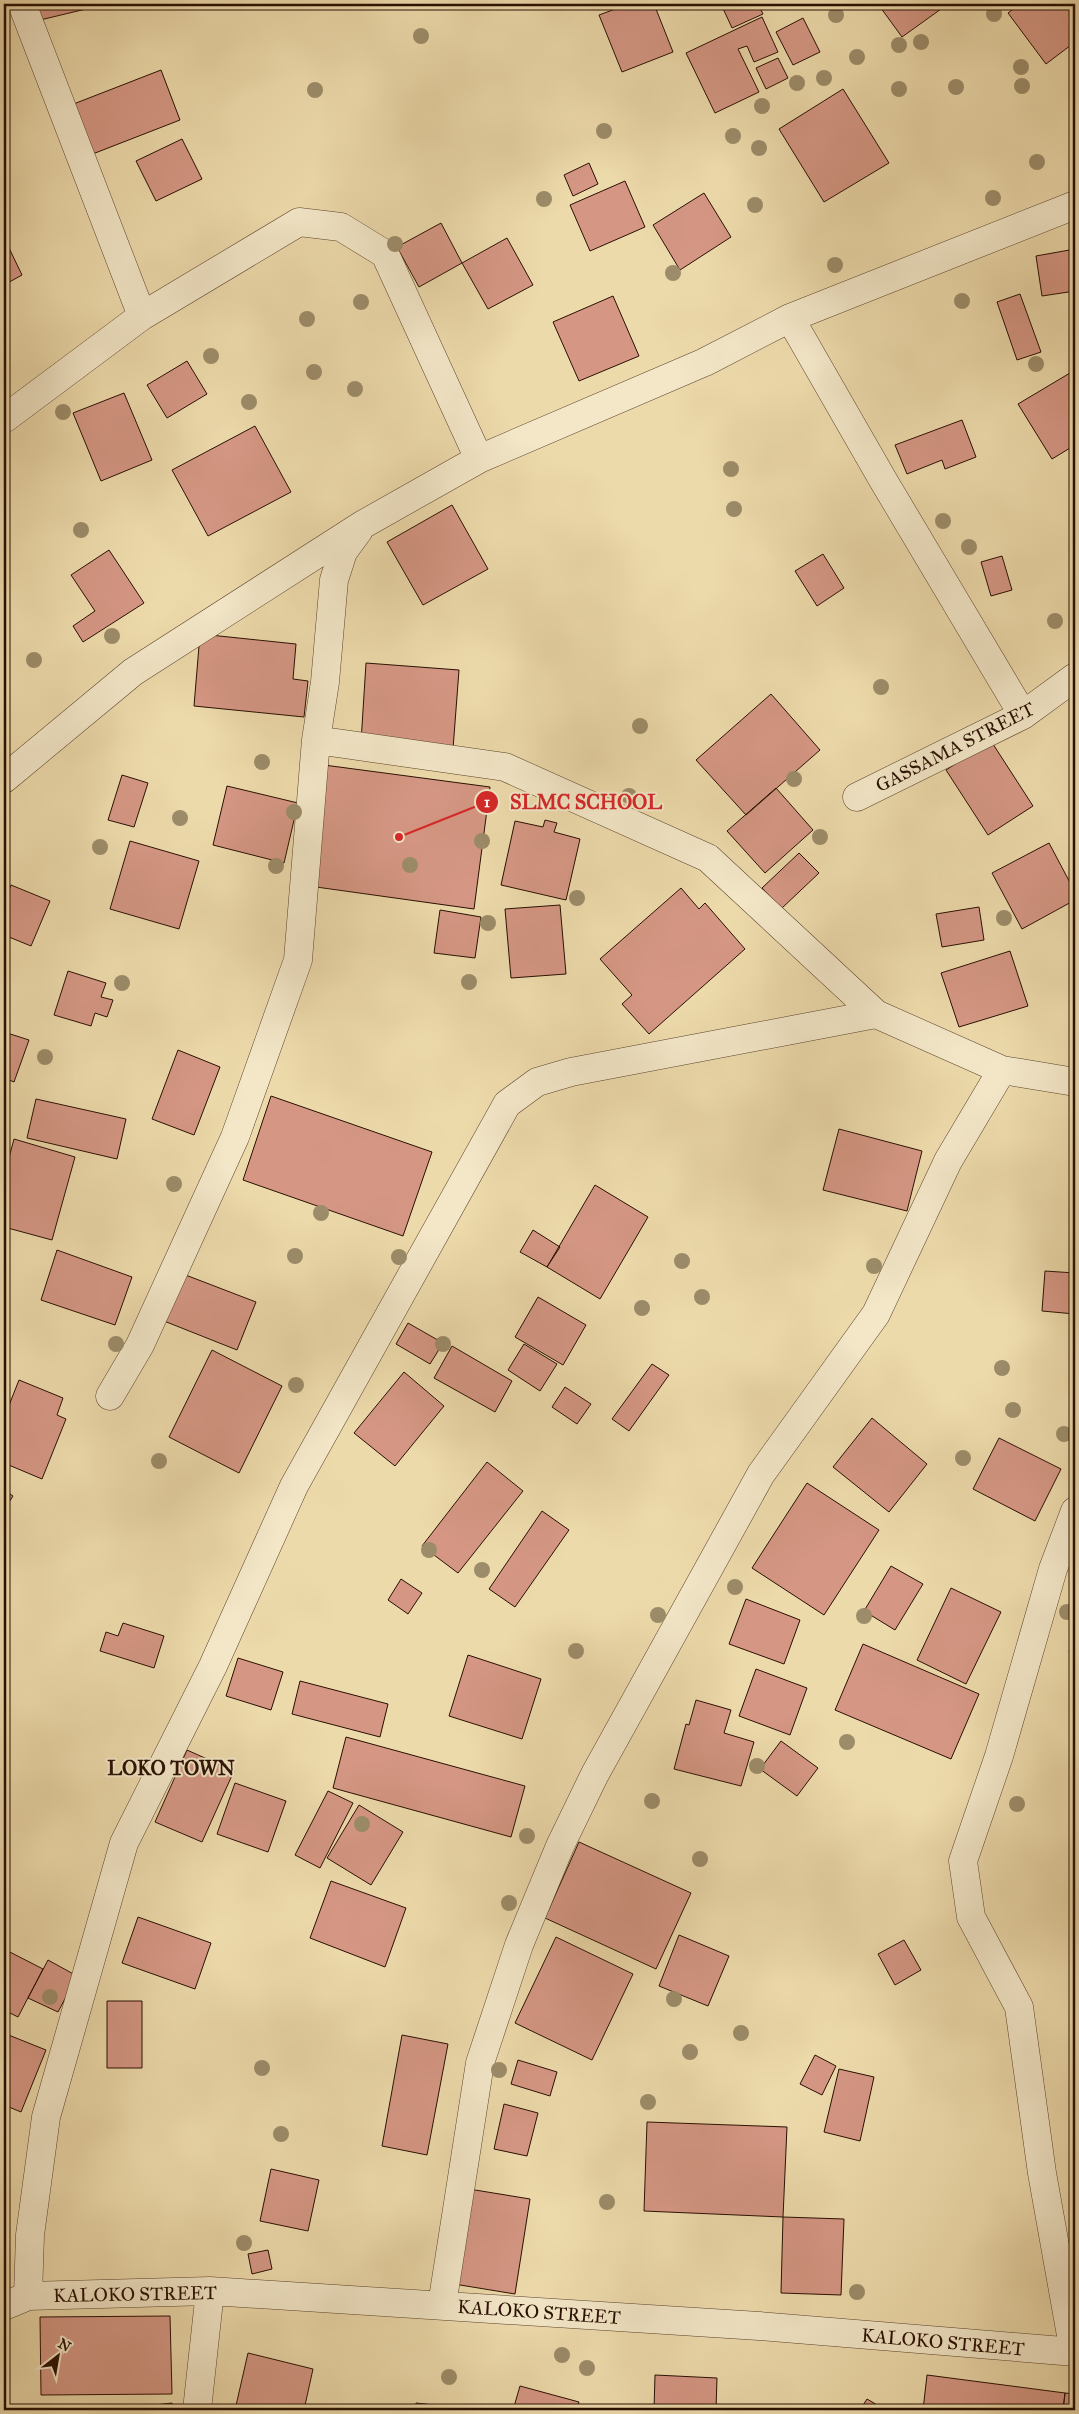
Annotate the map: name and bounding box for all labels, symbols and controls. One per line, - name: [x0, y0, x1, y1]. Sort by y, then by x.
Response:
- street label: GASSAMA STREET: [872, 697, 1038, 797]
- callout: SLMC SCHOOL: [475, 784, 672, 819]
- text: SLMC SCHOOL: [510, 790, 662, 814]
- text: 1: [484, 793, 490, 811]
- district label: LOKO TOWN: [107, 1756, 235, 1780]
- street label: KALOKO STREET: [53, 2281, 217, 2307]
- street label: KALOKO STREET: [457, 2295, 621, 2329]
- street label: KALOKO STREET: [860, 2323, 1026, 2361]
- north arrow: [32, 2332, 82, 2382]
- text: N: [55, 2335, 74, 2356]

